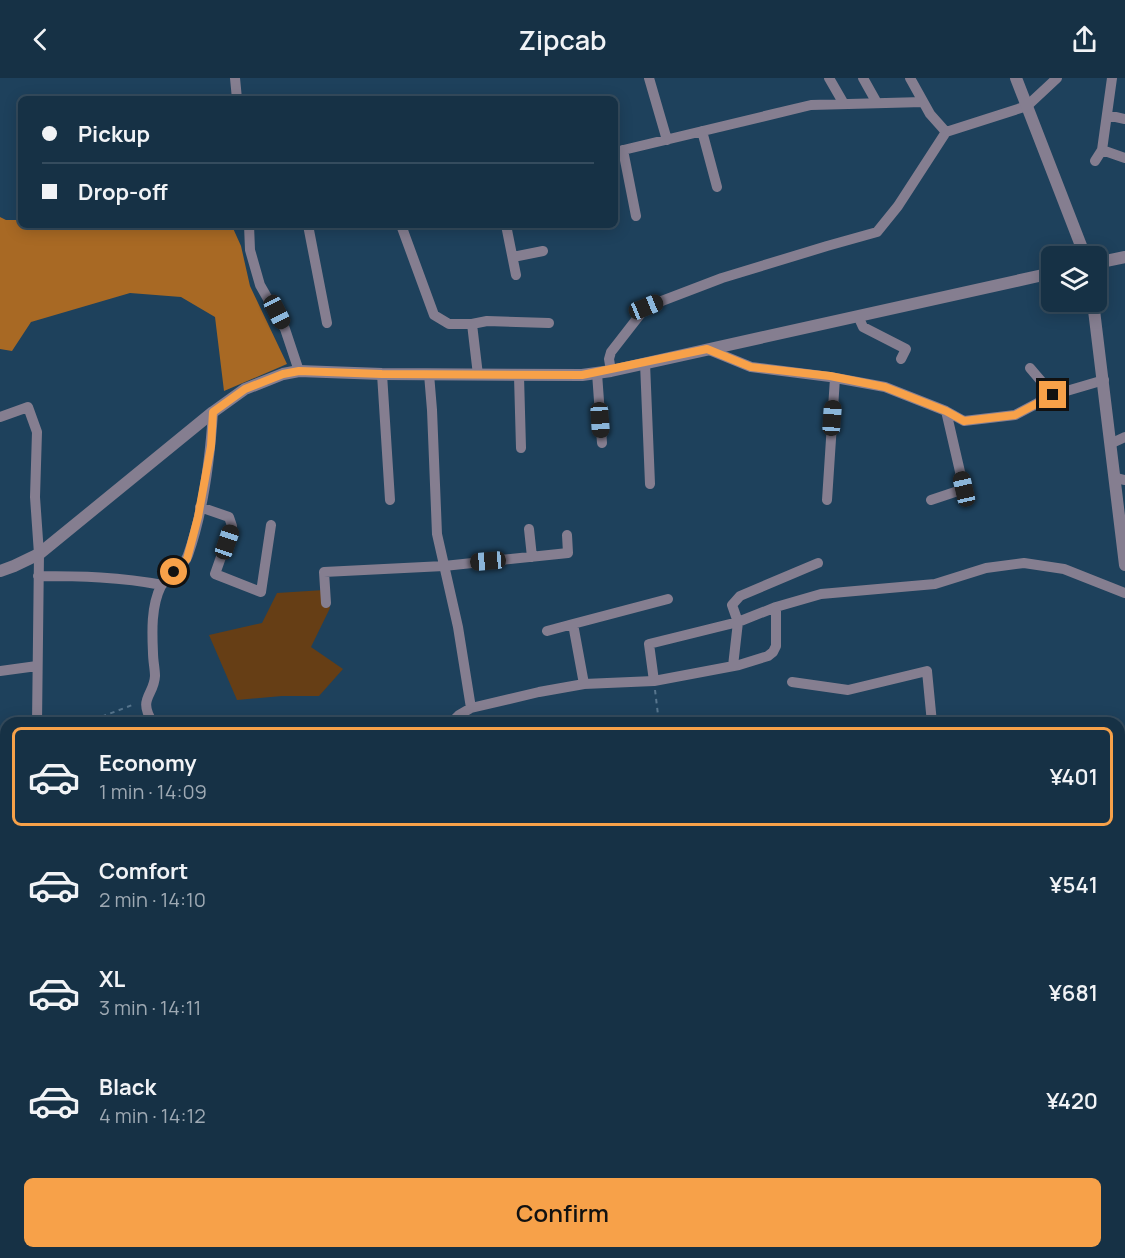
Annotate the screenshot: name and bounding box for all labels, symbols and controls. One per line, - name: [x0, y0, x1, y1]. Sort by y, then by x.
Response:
- text: Zipcab: [519, 21, 607, 58]
- icon: back: [24, 23, 57, 56]
- icon: share: [1068, 23, 1101, 56]
- text: Pickup: [78, 119, 150, 149]
- text: Drop-off: [78, 177, 168, 207]
- map controls: [1041, 246, 1107, 312]
- button: layers: [1041, 246, 1107, 312]
- car: [261, 292, 293, 332]
- car: [626, 292, 666, 322]
- route end: [1039, 381, 1066, 408]
- car: [822, 399, 842, 437]
- car: [590, 401, 610, 439]
- car: [951, 469, 977, 509]
- car: [213, 522, 241, 562]
- car: [469, 550, 507, 572]
- route start: [160, 558, 187, 585]
- text: Economy: [99, 748, 197, 778]
- icon: car: [27, 750, 81, 804]
- text: ¥401: [1050, 762, 1098, 792]
- text: 1 min · 14:09: [99, 778, 207, 805]
- text: Comfort: [99, 856, 188, 886]
- icon: car: [27, 858, 81, 912]
- text: ¥541: [1050, 870, 1098, 900]
- text: 2 min · 14:10: [99, 886, 206, 913]
- text: XL: [99, 964, 125, 994]
- icon: car: [27, 966, 81, 1020]
- text: ¥681: [1049, 978, 1098, 1008]
- text: 3 min · 14:11: [99, 994, 201, 1021]
- text: Black: [99, 1072, 156, 1102]
- icon: car: [27, 1074, 81, 1128]
- text: ¥420: [1046, 1086, 1098, 1116]
- text: 4 min · 14:12: [99, 1102, 206, 1129]
- button: Confirm: [24, 1178, 1101, 1247]

